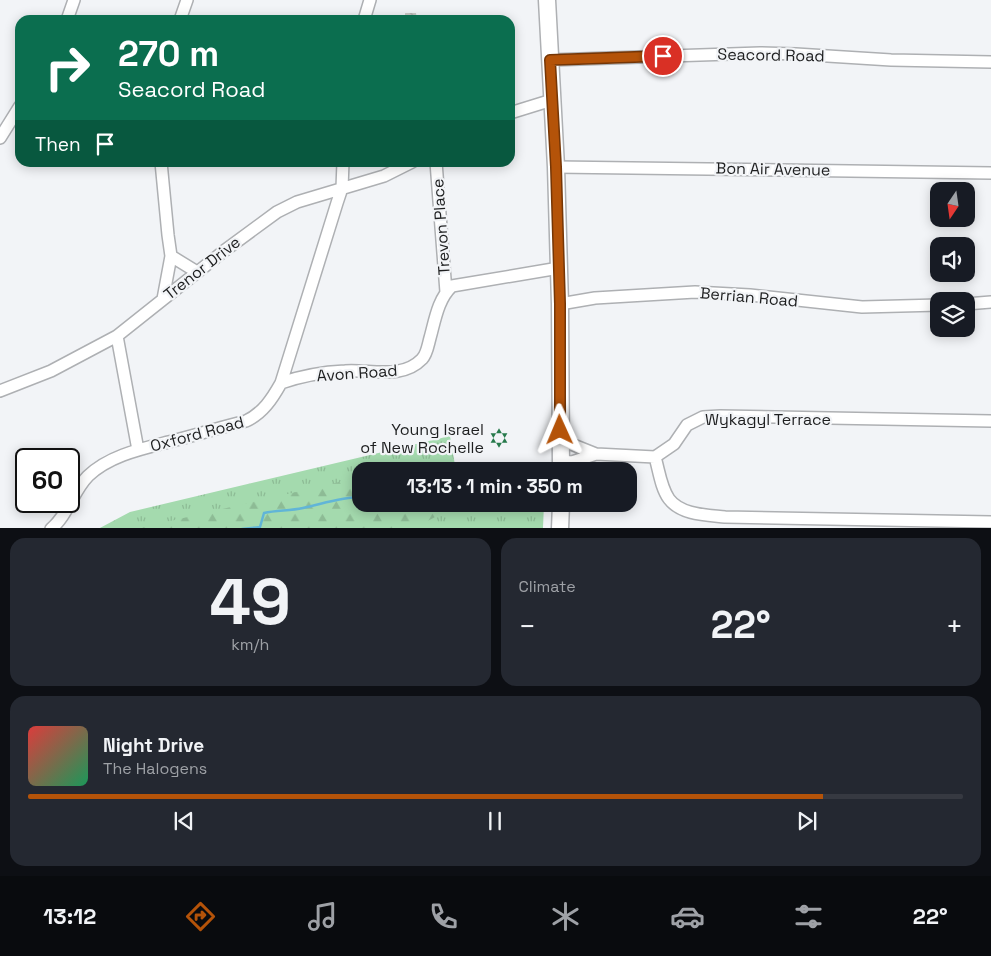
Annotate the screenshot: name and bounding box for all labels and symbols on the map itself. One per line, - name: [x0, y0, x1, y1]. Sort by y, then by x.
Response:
- pin: [642, 35, 684, 77]
- street label: Seacord Road: [717, 44, 825, 66]
- street label: Bon Air Avenue: [716, 158, 830, 180]
- street label: Trevon Place: [427, 178, 455, 276]
- north arrow: [930, 182, 975, 228]
- street label: Trenor Drive: [159, 232, 245, 304]
- street label: Berrian Road: [699, 282, 799, 312]
- street label: Avon Road: [316, 360, 398, 386]
- position arrow: [533, 403, 585, 455]
- street label: Wykagyl Terrace: [705, 409, 831, 430]
- street label: Oxford Road: [148, 411, 246, 457]
- place label: Young Israel of New Rochelle: [360, 419, 484, 458]
- synagogue icon: Young Israel of New Rochelle: [488, 427, 510, 449]
- speed limit sign: 60: [15, 448, 80, 513]

